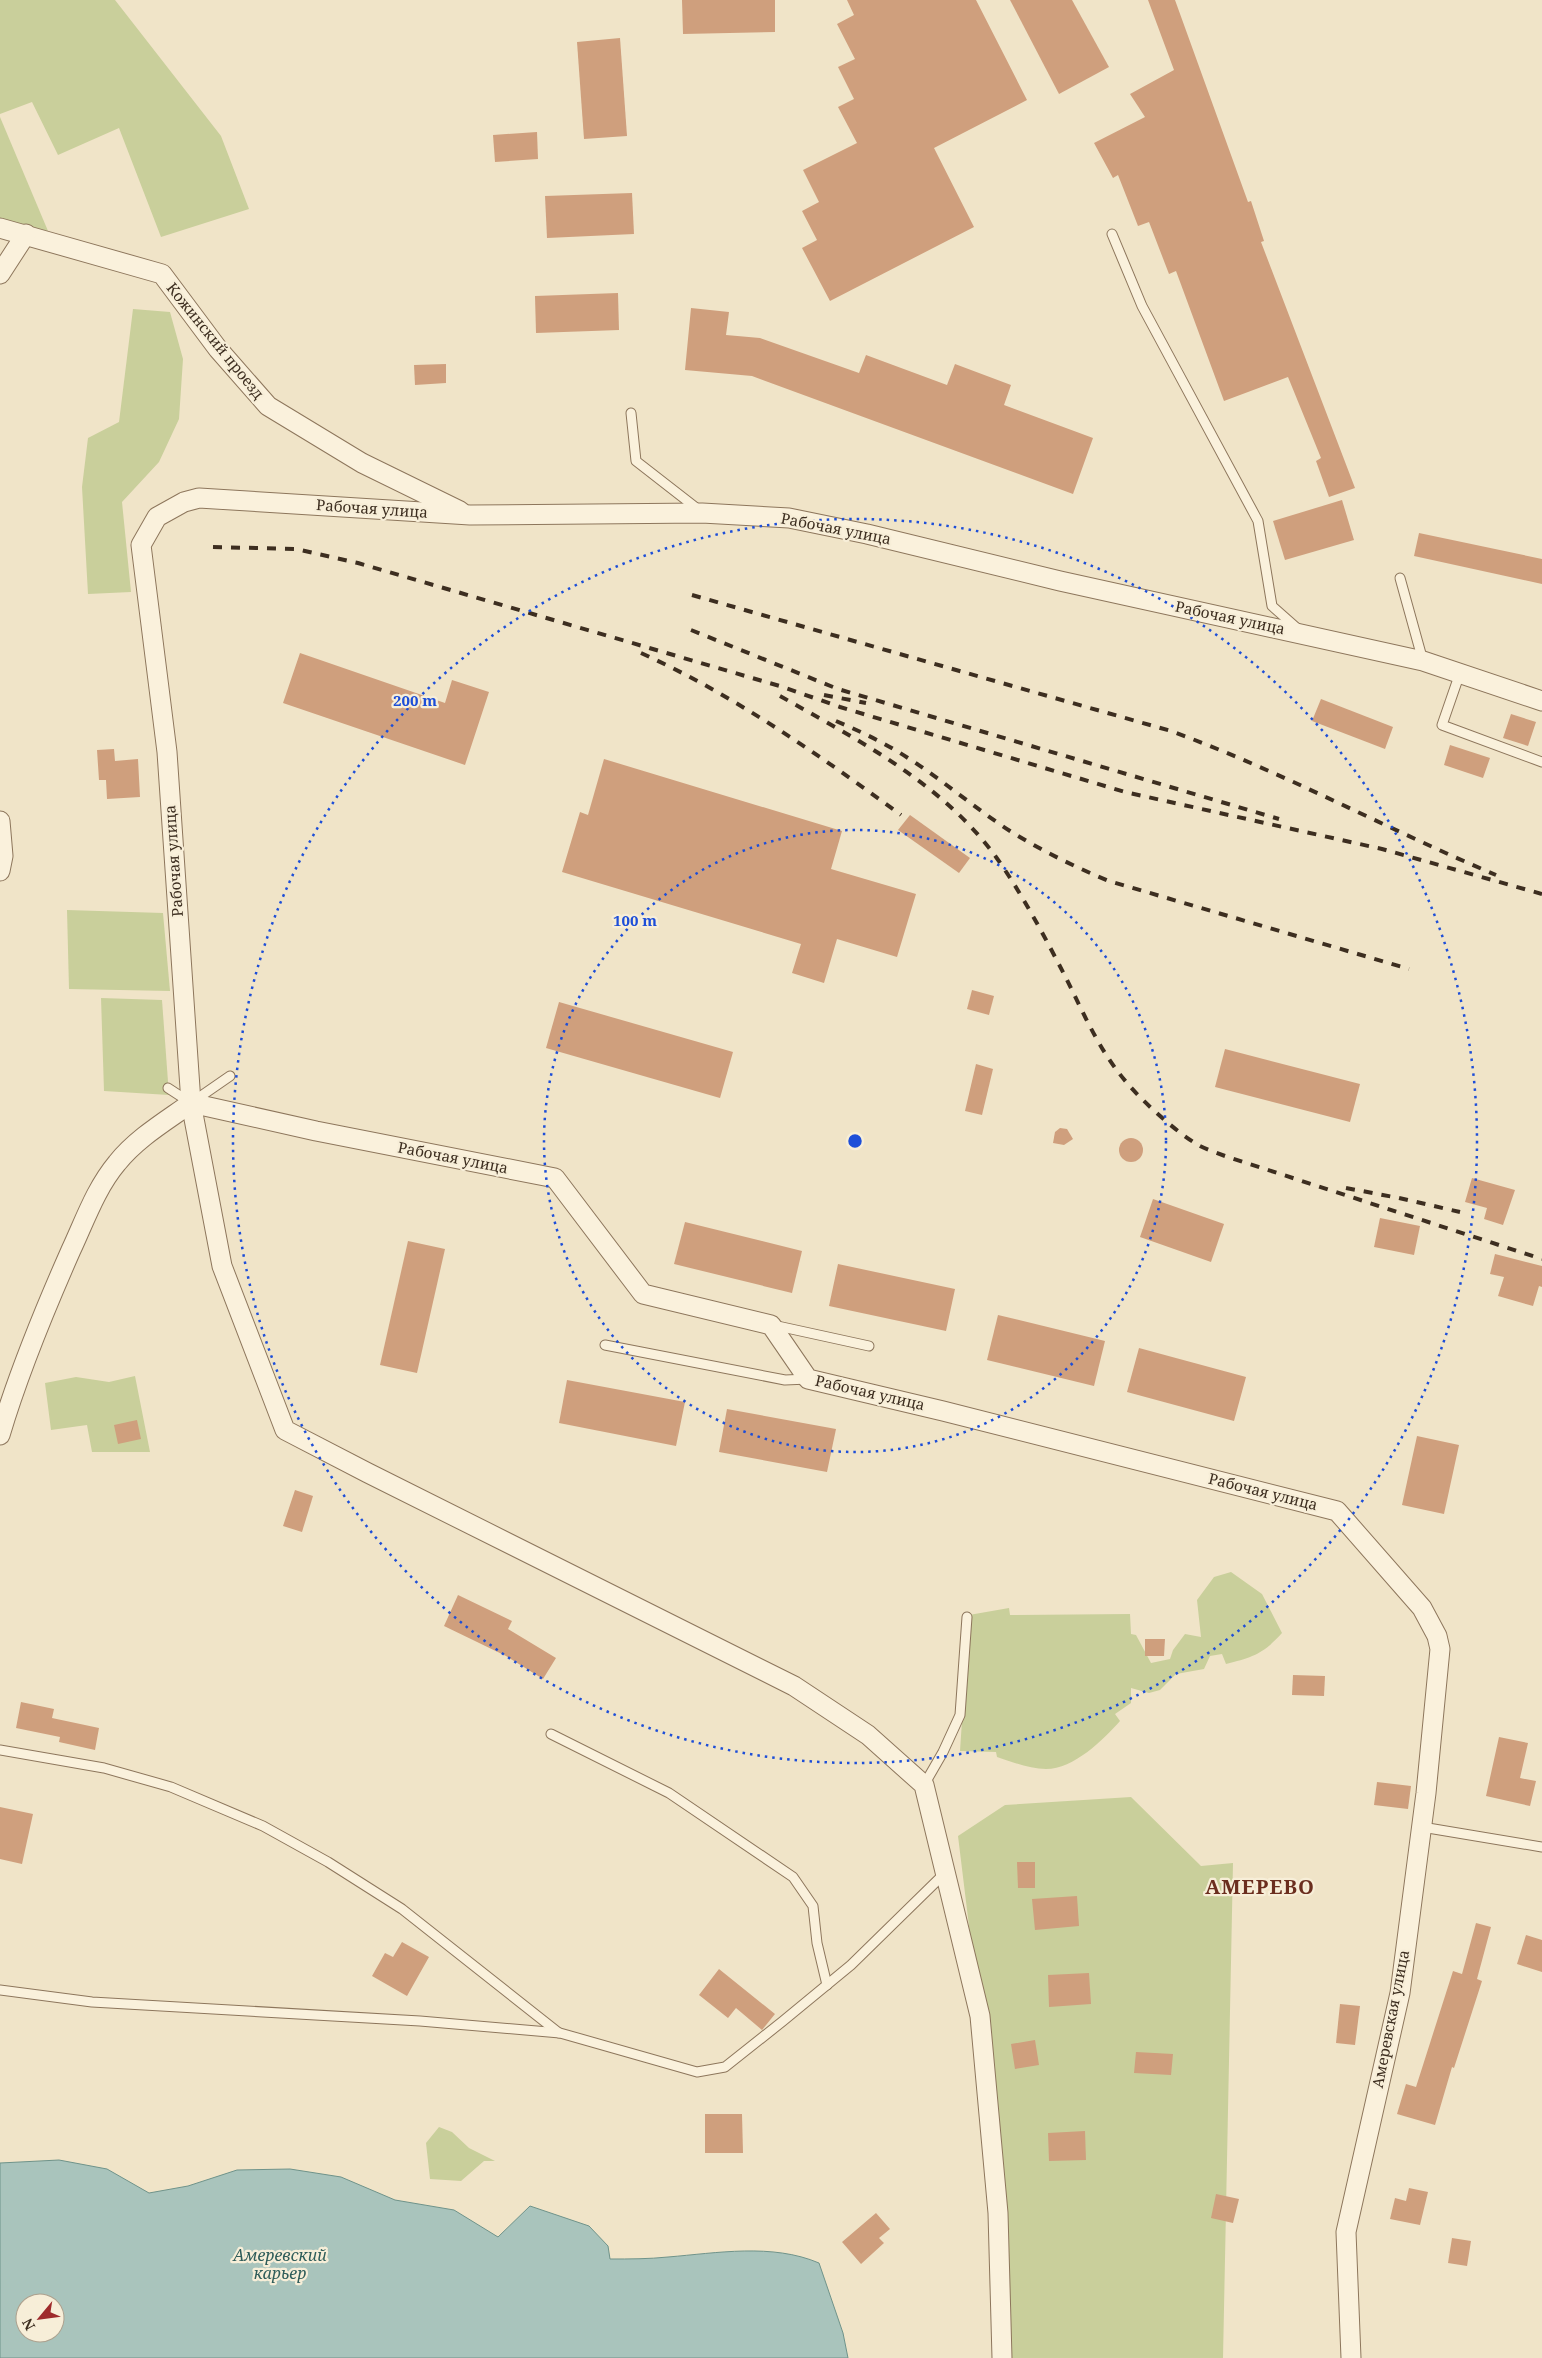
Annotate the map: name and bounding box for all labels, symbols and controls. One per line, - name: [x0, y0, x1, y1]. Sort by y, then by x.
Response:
- street label: Кожинский проезд: [163, 278, 269, 403]
- street label: Рабочая улица: [316, 494, 429, 522]
- street label: Рабочая улица: [779, 508, 893, 549]
- street label: Рабочая улица: [1173, 596, 1287, 638]
- text: 200 m: [393, 690, 437, 710]
- street label: Рабочая улица: [159, 805, 187, 918]
- text: 100 m: [613, 910, 657, 930]
- centre of rings: [846, 1132, 864, 1150]
- street label: Рабочая улица: [396, 1137, 510, 1178]
- street label: Рабочая улица: [813, 1370, 927, 1414]
- street label: Рабочая улица: [1207, 1468, 1320, 1514]
- district label: АМЕРЕВО: [1205, 1873, 1315, 1900]
- street label: Амеревская улица: [1367, 1948, 1413, 2090]
- water label: Амеревский карьер: [232, 2244, 327, 2284]
- north arrow: [15, 2293, 65, 2343]
- text: N: [17, 2315, 39, 2334]

